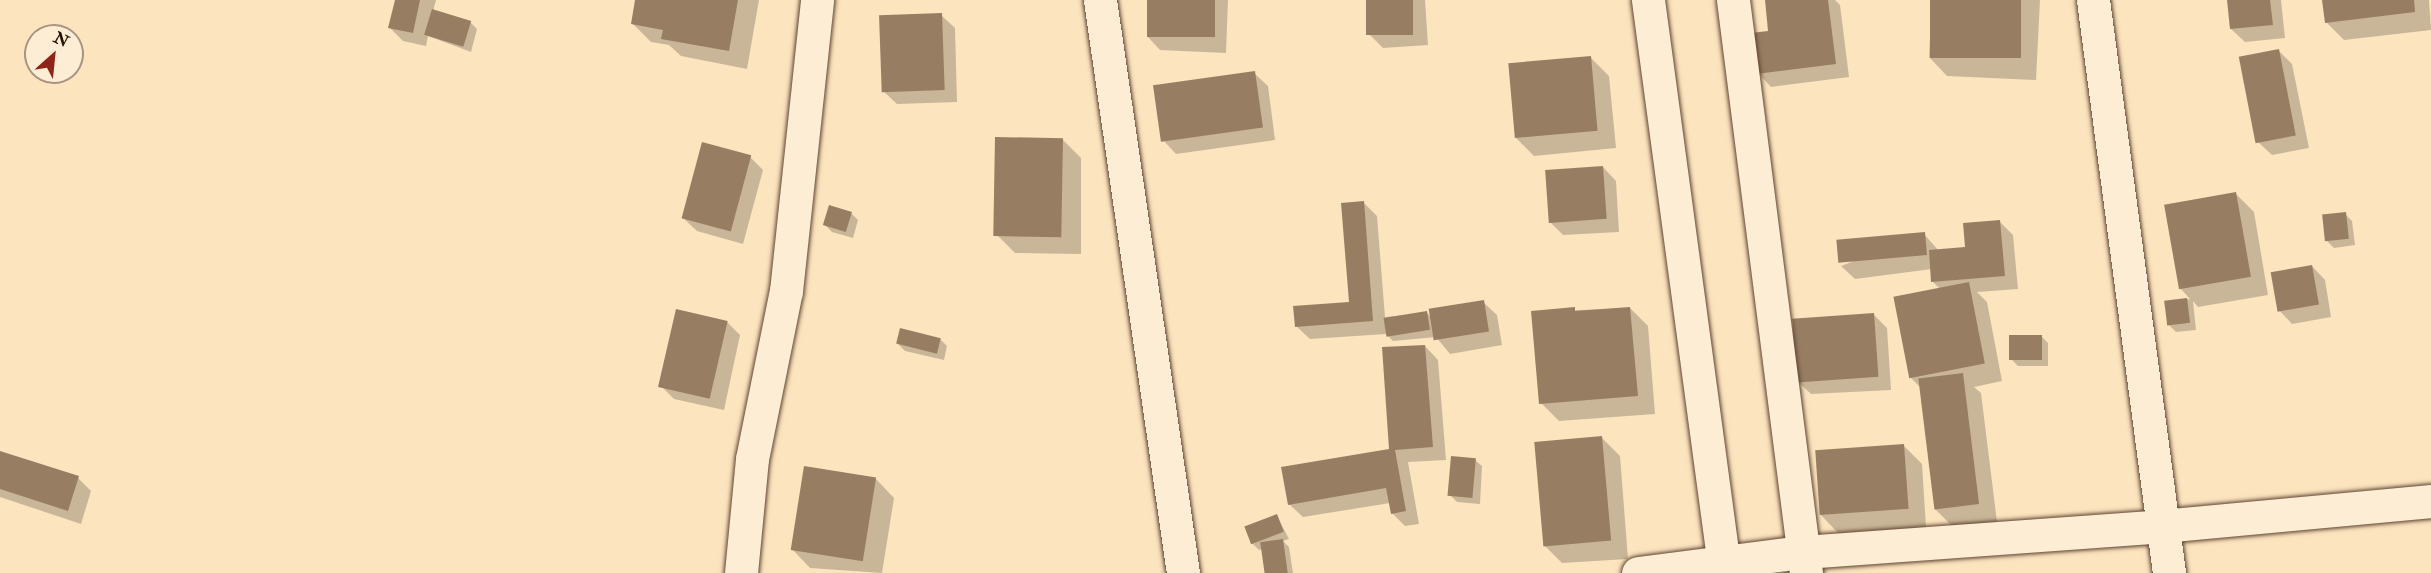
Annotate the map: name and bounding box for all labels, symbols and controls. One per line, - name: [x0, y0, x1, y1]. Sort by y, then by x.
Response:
- north arrow: [24, 24, 84, 84]
- text: N: [50, 28, 72, 52]

